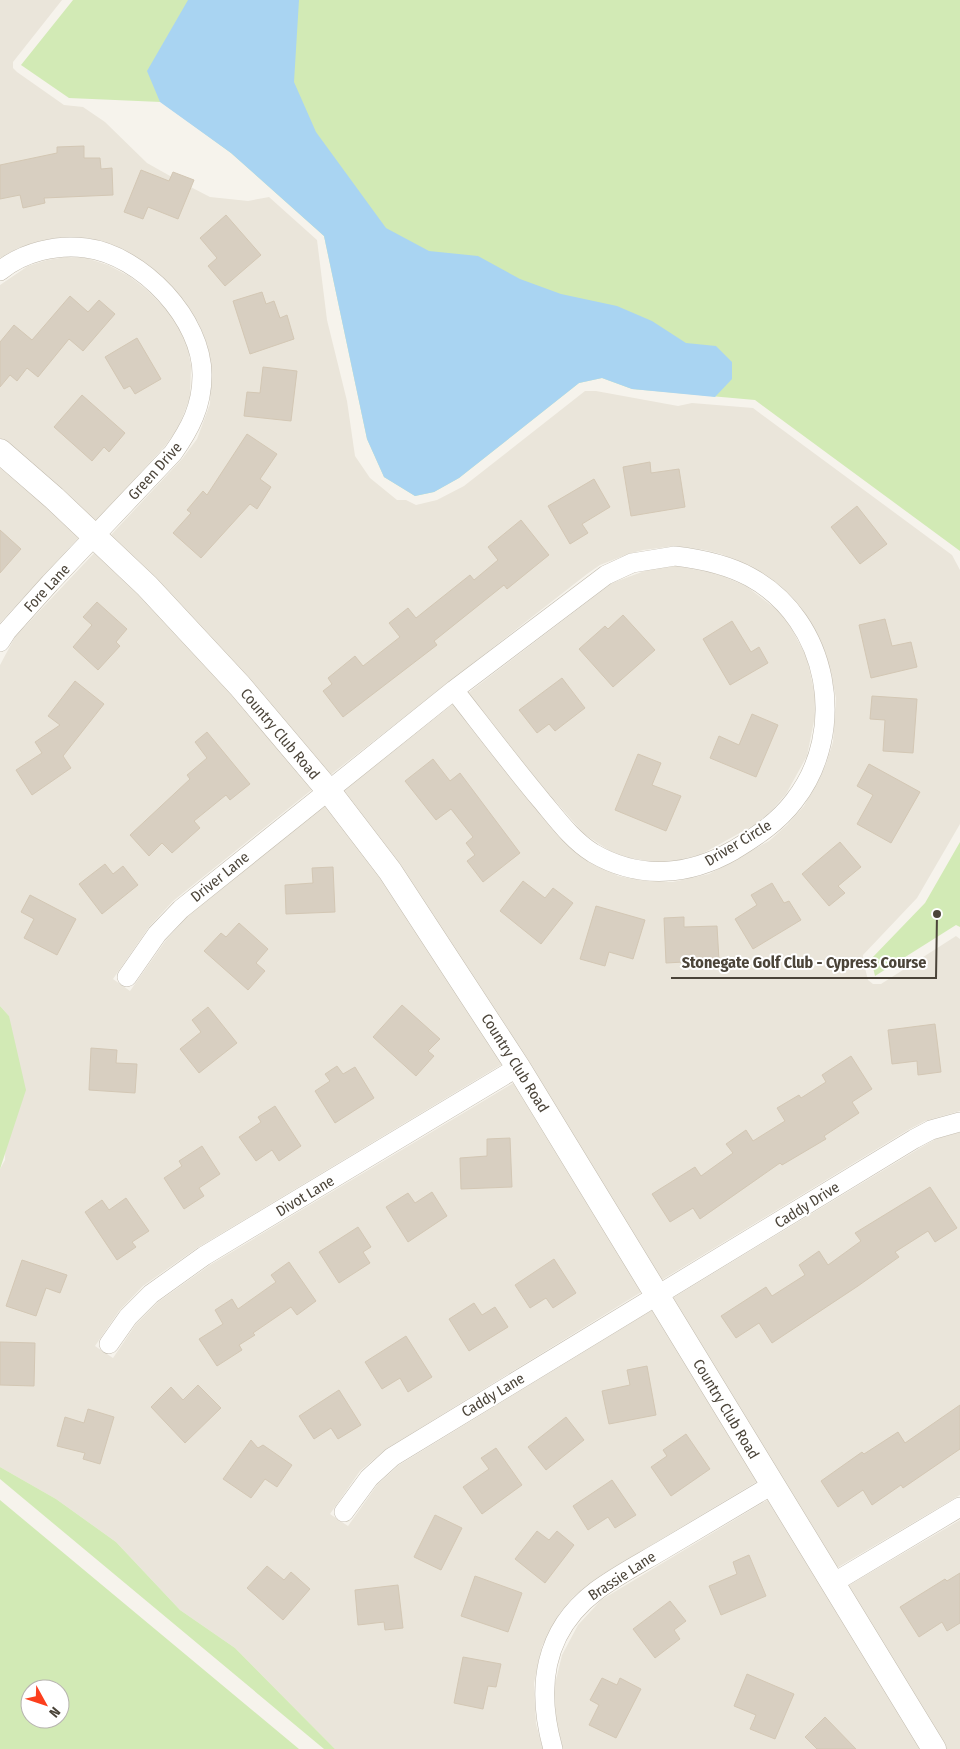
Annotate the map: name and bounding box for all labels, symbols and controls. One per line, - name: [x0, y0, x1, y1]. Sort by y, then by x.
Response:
- street label: Green Drive: [124, 438, 186, 504]
- street label: Fore Lane: [20, 560, 74, 616]
- street label: Country Club Road: [237, 685, 323, 783]
- street label: Driver Circle: [701, 816, 775, 870]
- street label: Driver Lane: [187, 848, 253, 906]
- callout: Stonegate Golf Club - Cypress Course: [671, 947, 936, 978]
- text: Stonegate Golf Club - Cypress Course: [682, 953, 926, 972]
- street label: Country Club Road: [477, 1010, 553, 1116]
- street label: Divot Lane: [273, 1172, 337, 1220]
- street label: Caddy Drive: [771, 1178, 843, 1232]
- street label: Country Club Road: [689, 1356, 763, 1462]
- street label: Caddy Lane: [458, 1369, 528, 1421]
- street label: Brassie Lane: [585, 1548, 659, 1604]
- north arrow: [20, 1679, 70, 1729]
- text: N: [45, 1703, 64, 1721]

